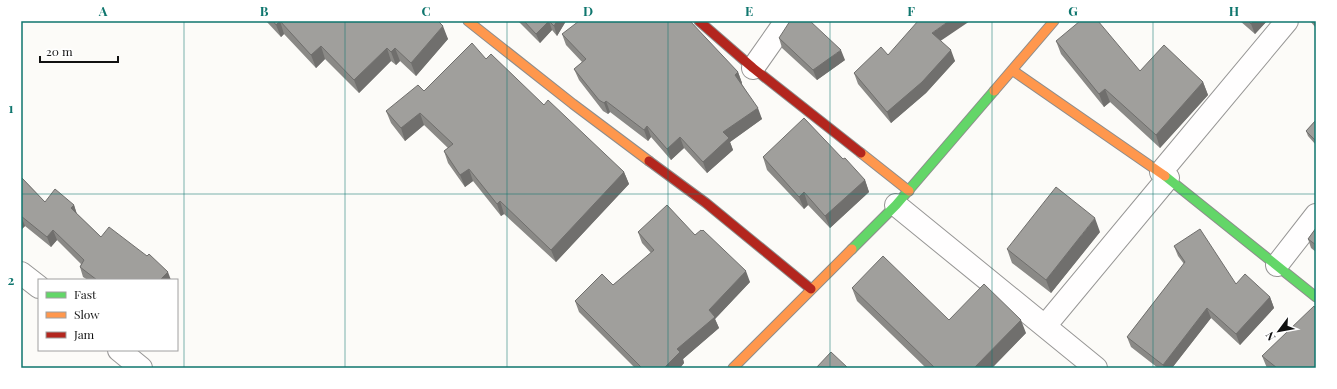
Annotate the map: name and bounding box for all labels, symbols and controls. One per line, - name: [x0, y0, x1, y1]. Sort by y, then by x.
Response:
- text: A: [98, 2, 108, 19]
- text: B: [260, 2, 269, 19]
- text: C: [421, 2, 431, 19]
- text: D: [583, 2, 593, 19]
- text: E: [745, 2, 753, 19]
- text: F: [907, 2, 915, 19]
- text: G: [1068, 2, 1078, 19]
- text: H: [1229, 2, 1239, 19]
- scale bar: [40, 38, 118, 64]
- text: 20 m: [46, 43, 73, 59]
- text: 1: [9, 99, 14, 116]
- text: 2: [8, 271, 15, 288]
- legend: [38, 279, 178, 351]
- text: Fast: [74, 286, 97, 302]
- text: Slow: [74, 306, 100, 322]
- north arrow: [1259, 311, 1299, 351]
- text: Jam: [73, 326, 95, 342]
- text: N: [1262, 329, 1279, 344]

